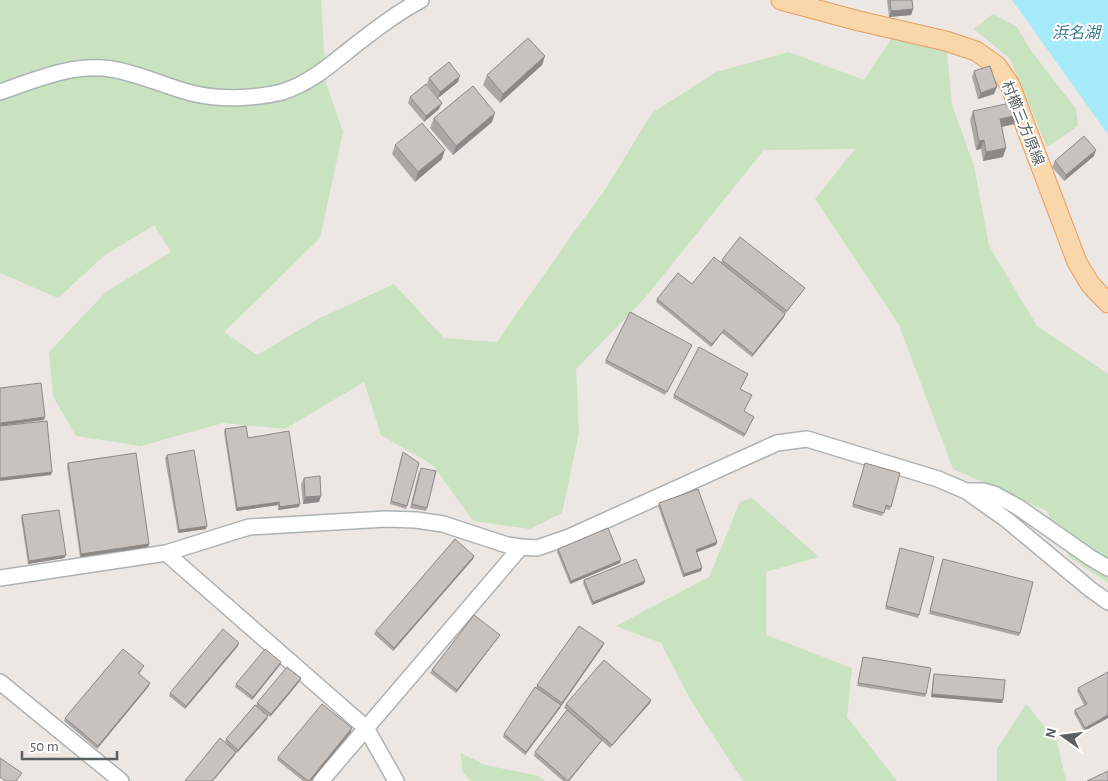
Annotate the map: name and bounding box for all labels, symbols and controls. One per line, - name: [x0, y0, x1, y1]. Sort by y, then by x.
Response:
- water label: 浜名湖: [1052, 24, 1103, 41]
- street label: 村櫛三方原線: [999, 78, 1048, 168]
- north arrow: [1038, 711, 1088, 761]
- text: N: [1043, 727, 1059, 740]
- scale bar: [22, 728, 118, 760]
- text: 50 m: [30, 739, 59, 754]

